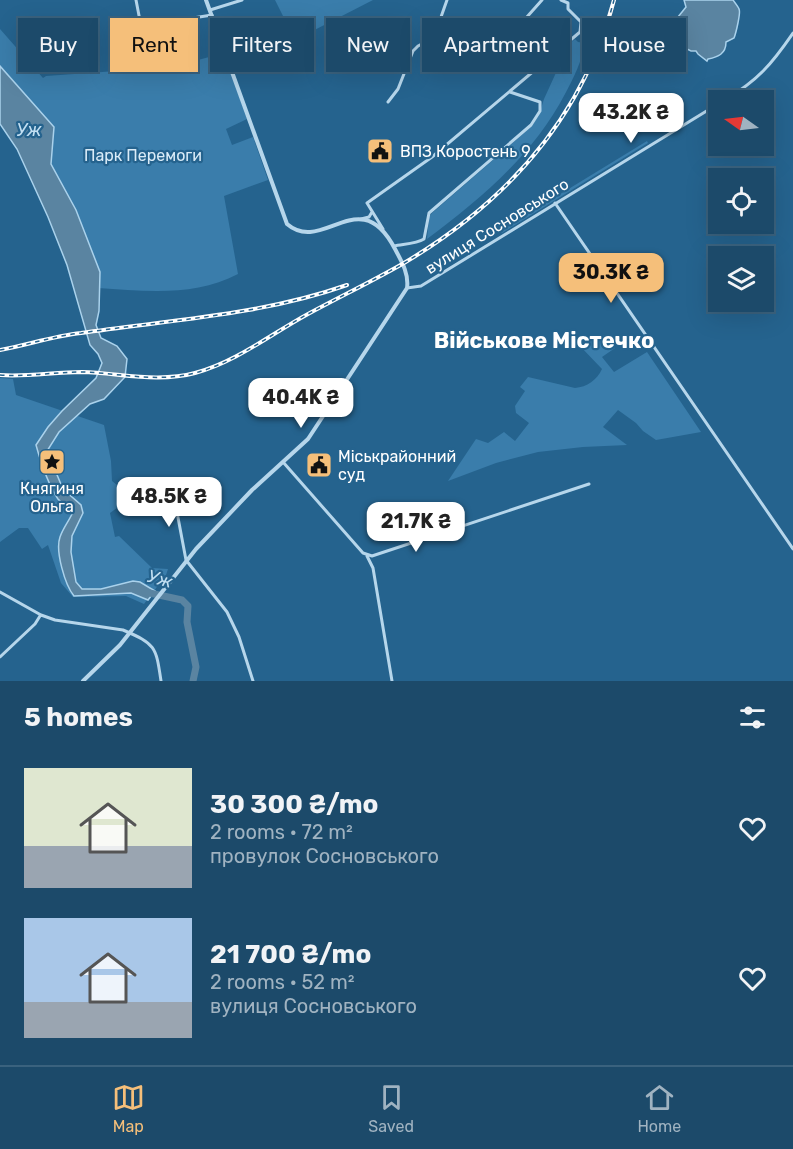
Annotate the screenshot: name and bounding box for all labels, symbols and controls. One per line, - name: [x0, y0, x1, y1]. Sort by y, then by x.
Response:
- chip: Buy: [18, 18, 98, 72]
- chip: Rent: [110, 18, 198, 72]
- chip: Filters: [210, 18, 314, 72]
- chip: New: [326, 18, 410, 72]
- chip: Apartment: [422, 18, 570, 72]
- chip: House: [582, 18, 686, 72]
- north arrow: [708, 90, 774, 156]
- map controls: [708, 90, 774, 312]
- pin: 43.2K ₴: [576, 93, 686, 144]
- text: 43.2K ₴: [593, 100, 669, 124]
- water label: Уж: [16, 119, 42, 141]
- public building icon: ВПЗ Коростень 9: [365, 136, 395, 166]
- place label: ВПЗ Коростень 9: [400, 142, 531, 161]
- park label: Парк Перемоги: [84, 146, 202, 165]
- button: locate: [708, 168, 774, 234]
- street label: вулиця Сосновського: [422, 174, 572, 278]
- button: layers: [708, 246, 774, 312]
- pin: 30.3K ₴: [556, 253, 666, 304]
- text: 30.3K ₴: [573, 260, 649, 284]
- district label: Військове Містечко: [434, 327, 654, 354]
- pin: 40.4K ₴: [246, 378, 356, 429]
- text: 40.4K ₴: [262, 385, 340, 409]
- place icon: Княгиня Ольга: [37, 447, 67, 477]
- place label: Міськрайонний суд: [338, 447, 456, 484]
- public building icon: Міськрайонний суд: [304, 450, 334, 480]
- pin: 48.5K ₴: [114, 477, 224, 528]
- place label: Княгиня Ольга: [20, 479, 84, 516]
- text: 48.5K ₴: [131, 484, 207, 508]
- pin: 21.7K ₴: [361, 502, 471, 553]
- text: 21.7K ₴: [381, 509, 451, 533]
- water label: Уж: [145, 565, 175, 593]
- icon: filters: [736, 701, 769, 734]
- text: 5 homes: [24, 702, 133, 733]
- text: 30 300 ₴/mo: [210, 789, 379, 820]
- icon: home: [72, 792, 144, 864]
- icon: heart: [736, 812, 769, 845]
- text: 2 rooms · 72 m²: [210, 820, 353, 844]
- text: провулок Сосновського: [210, 844, 439, 868]
- text: 21 700 ₴/mo: [210, 939, 371, 970]
- icon: home: [72, 942, 144, 1014]
- icon: heart: [736, 962, 769, 995]
- text: 2 rooms · 52 m²: [210, 970, 355, 994]
- text: вулиця Сосновського: [210, 994, 417, 1018]
- tab: Map: [112, 1081, 145, 1136]
- tab: Saved: [368, 1081, 414, 1136]
- tab: Home: [637, 1081, 681, 1136]

